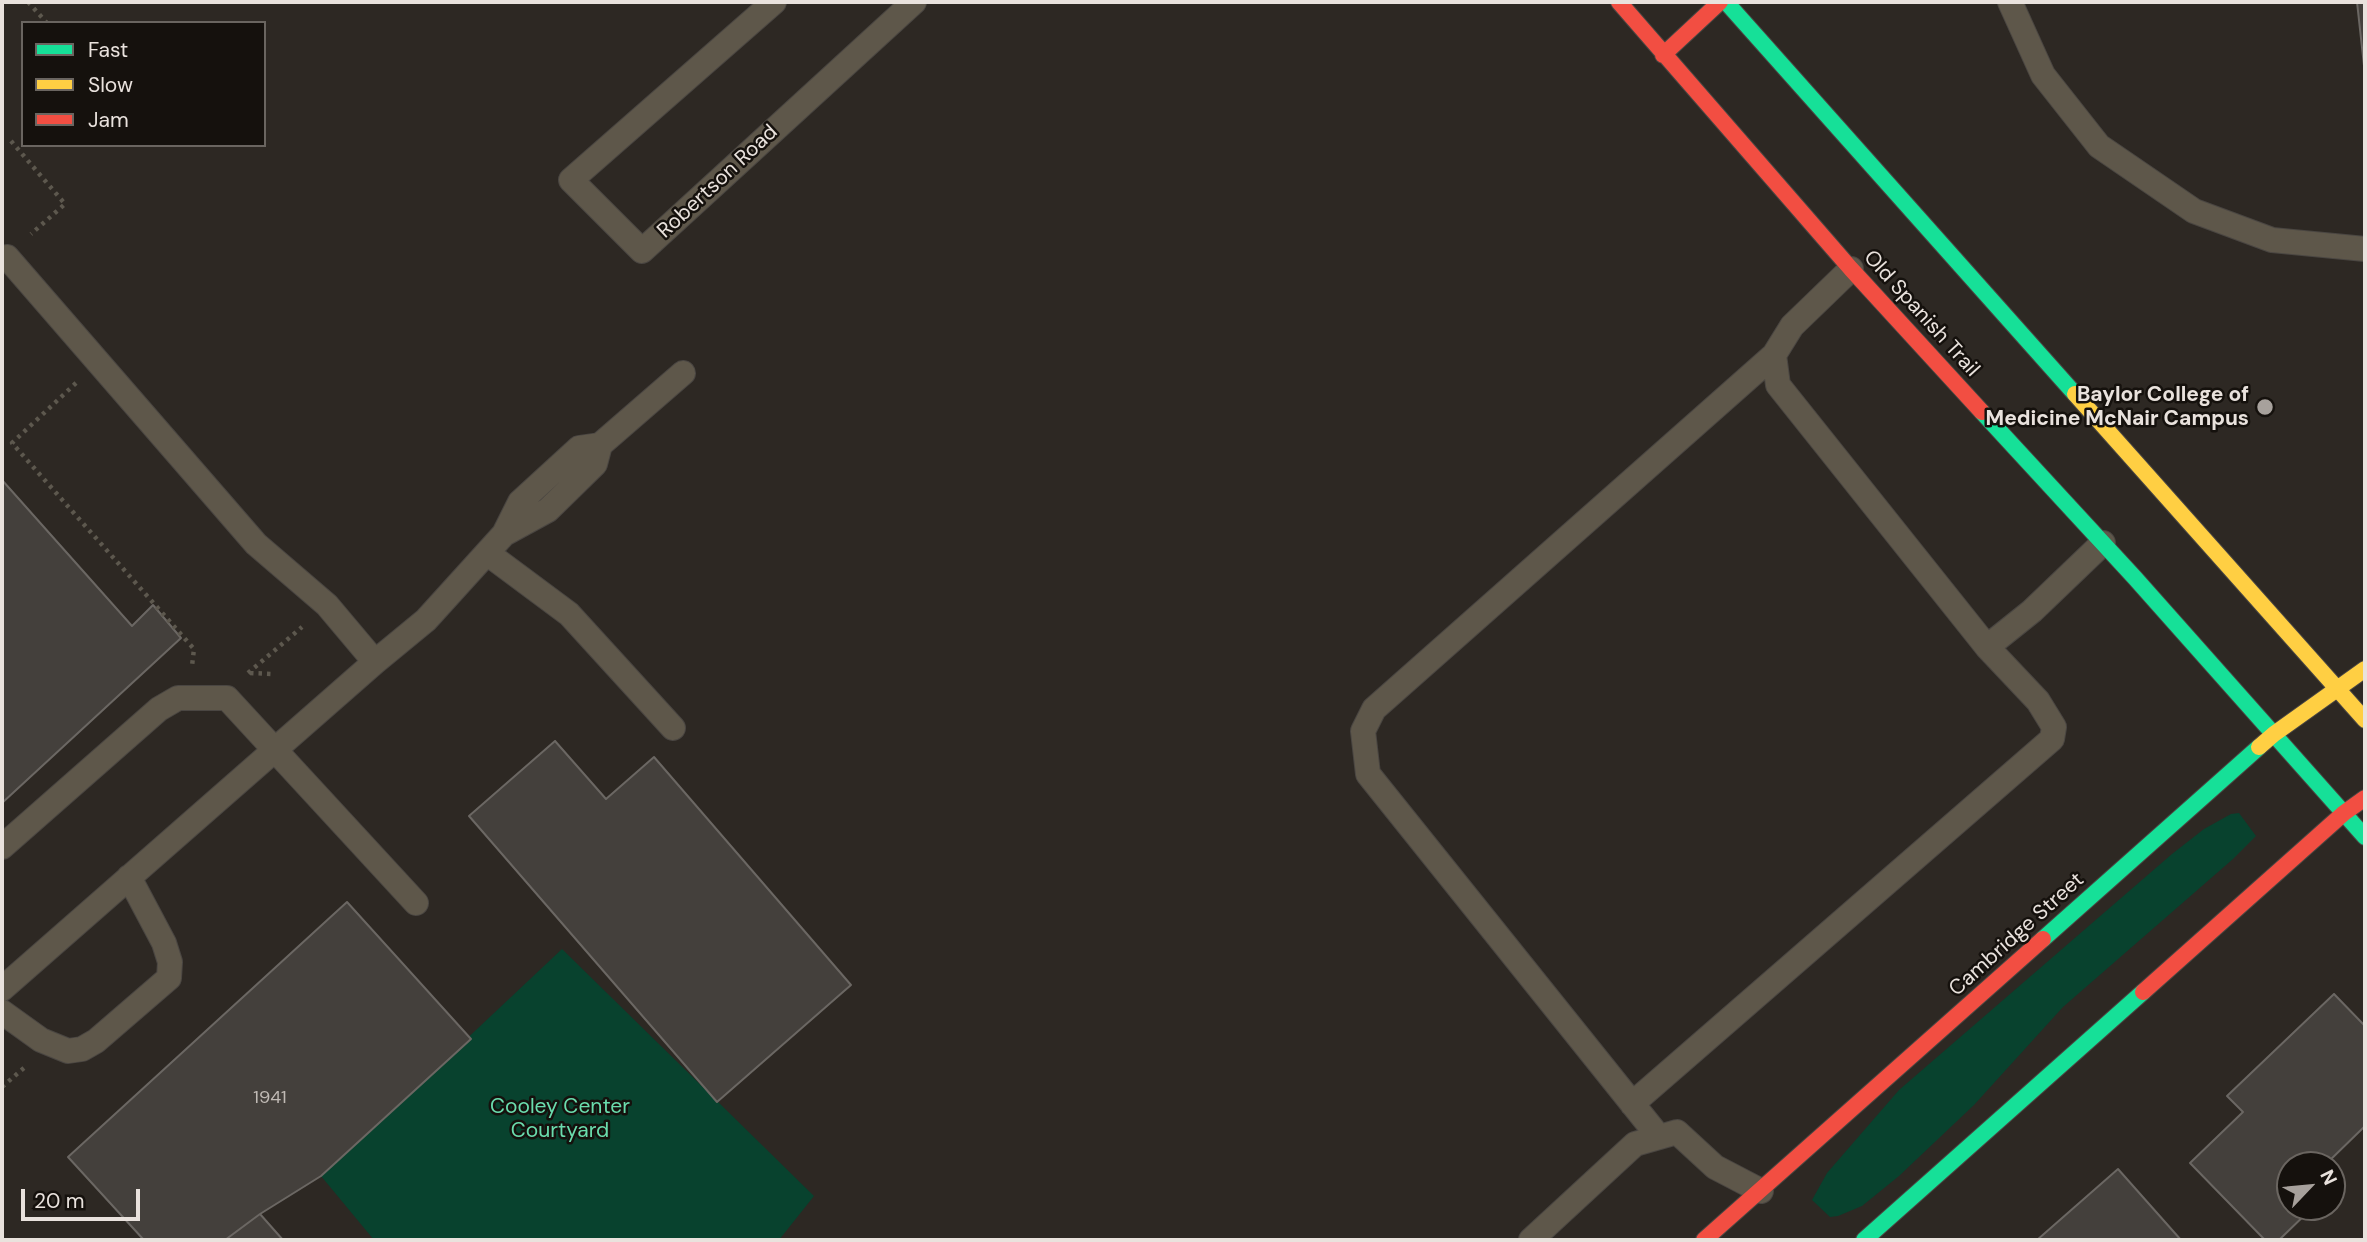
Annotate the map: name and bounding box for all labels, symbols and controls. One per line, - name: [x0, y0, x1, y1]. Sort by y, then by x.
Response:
- legend: [21, 21, 266, 147]
- text: Fast: [88, 36, 128, 64]
- text: Slow: [88, 71, 133, 99]
- text: Jam: [88, 106, 129, 134]
- street label: Robertson Road: [653, 120, 783, 244]
- street label: Old Spanish Trail: [1858, 246, 1984, 382]
- place label: Baylor College of Medicine McNair Campus: [1986, 382, 2249, 432]
- marker: Baylor College of Medicine McNair Campus: [2255, 397, 2275, 417]
- street label: Cambridge Street: [1944, 868, 2090, 1002]
- house number: 1941: [253, 1087, 287, 1109]
- park label: Cooley Center Courtyard: [490, 1094, 630, 1144]
- north arrow: [2276, 1151, 2346, 1221]
- text: N: [2314, 1166, 2343, 1189]
- scale bar: [24, 1176, 144, 1220]
- text: 20 m: [34, 1187, 85, 1215]

